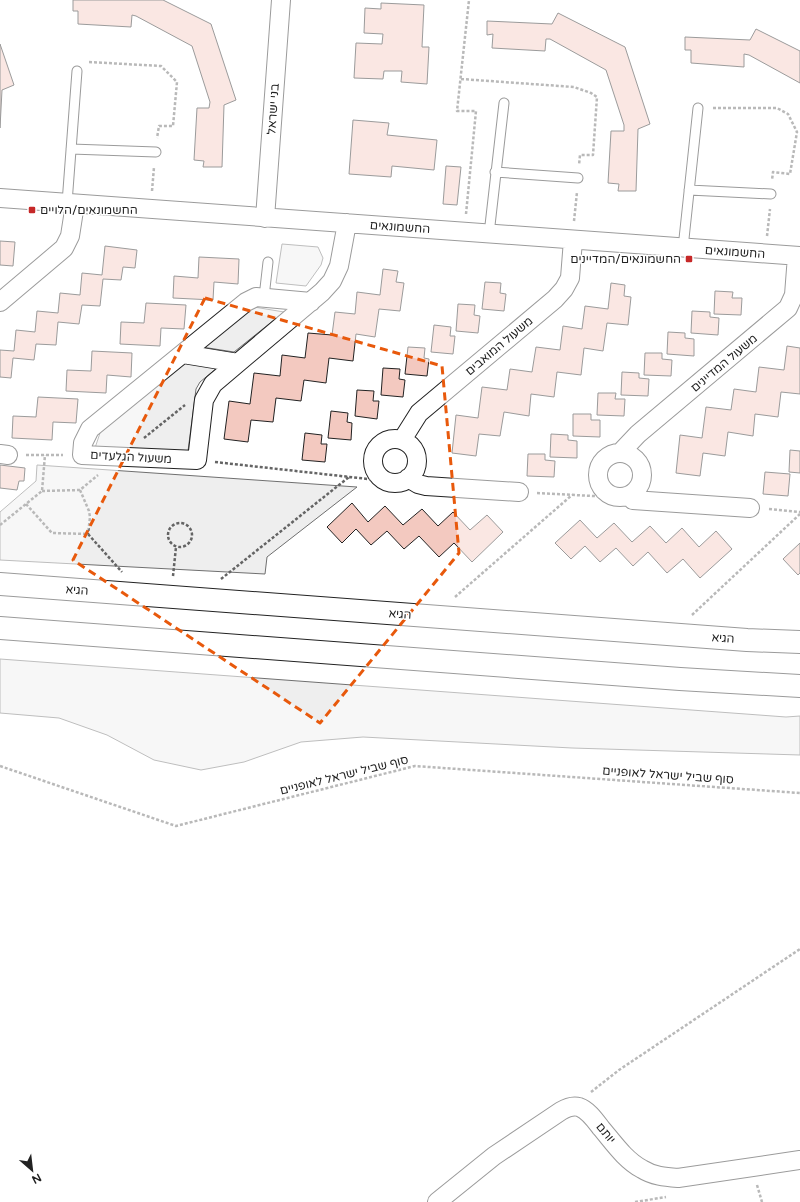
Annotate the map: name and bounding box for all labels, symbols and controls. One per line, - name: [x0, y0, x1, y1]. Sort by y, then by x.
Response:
- street label: בני ישראל: [264, 82, 282, 135]
- place label: החשמונאים/הלויים: [40, 203, 138, 217]
- marker: החשמונאים/הלויים: [27, 205, 37, 215]
- street label: החשמונאים: [369, 218, 431, 236]
- street label: החשמונאים: [704, 243, 766, 261]
- place label: החשמונאים/המדיינים: [570, 252, 681, 266]
- marker: החשמונאים/המדיינים: [684, 254, 694, 264]
- street label: משעול המואבים: [462, 314, 536, 378]
- street label: משעול המדיינים: [688, 331, 760, 395]
- street label: משעול הגלעדים: [90, 448, 172, 466]
- street label: הגיא: [65, 582, 89, 598]
- street label: הגיא: [388, 606, 412, 622]
- street label: הגיא: [711, 630, 735, 646]
- street label: סוף שביל ישראל לאופניים: [278, 752, 410, 798]
- street label: סוף שביל ישראל לאופניים: [602, 763, 734, 787]
- street label: יותם: [593, 1120, 619, 1146]
- north arrow: [12, 1150, 52, 1190]
- text: N: [30, 1171, 43, 1186]

